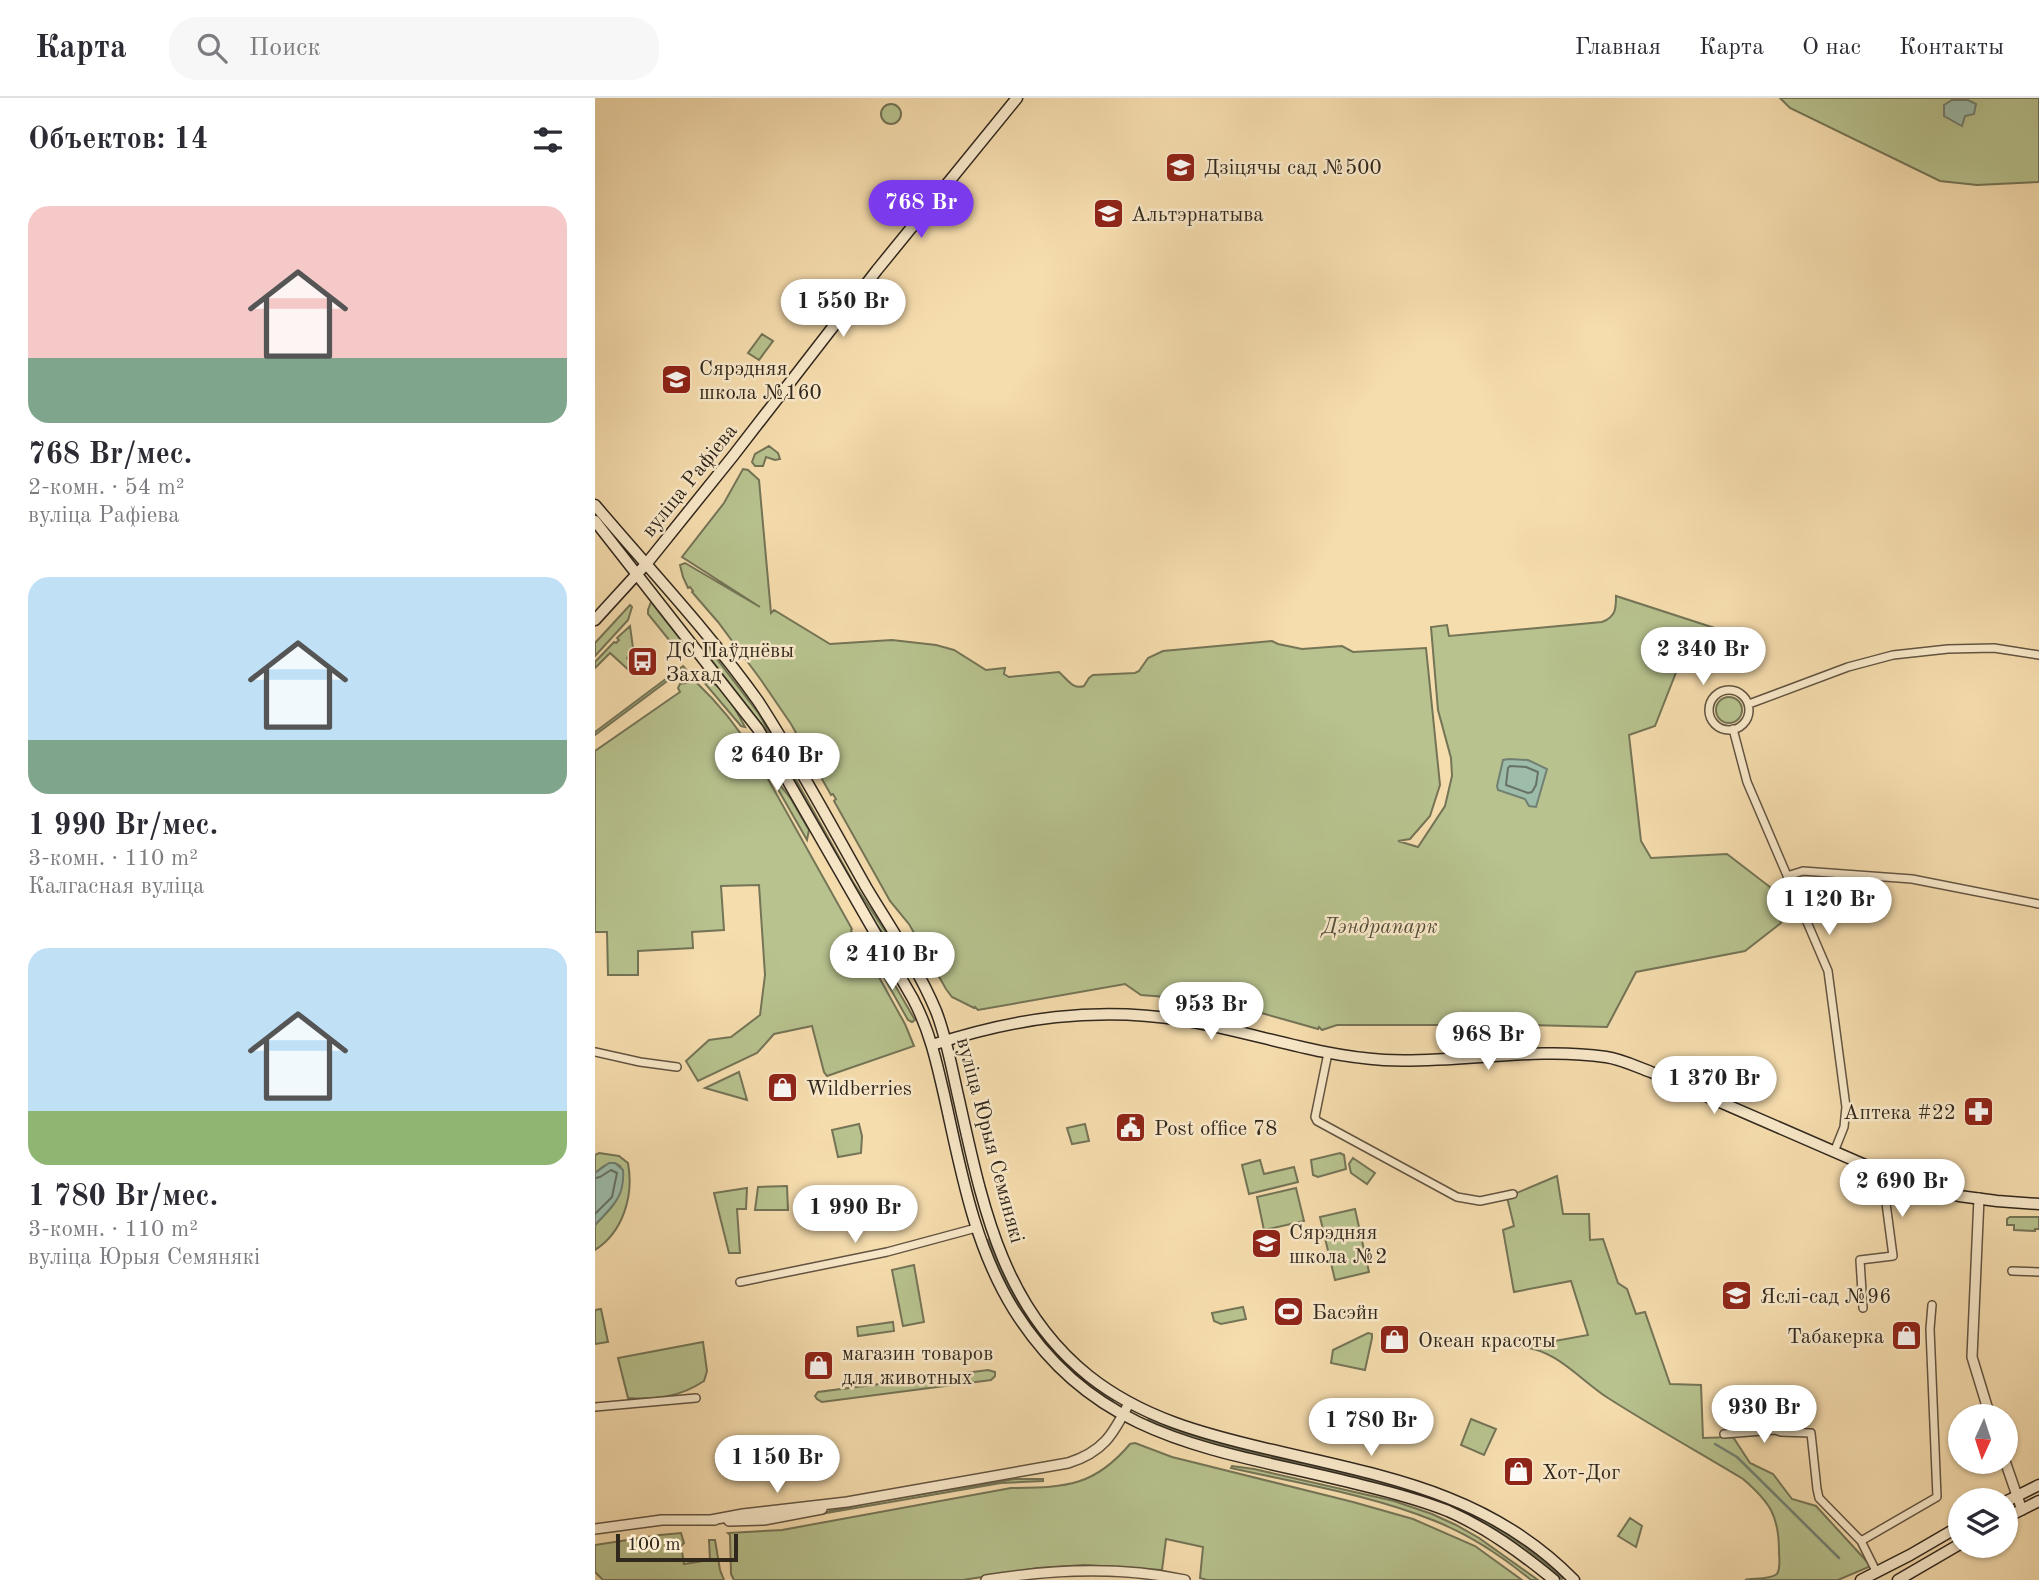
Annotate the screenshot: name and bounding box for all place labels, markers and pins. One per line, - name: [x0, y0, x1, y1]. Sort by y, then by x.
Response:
- school or university icon: Дзіцячы сад №500: [1164, 150, 1198, 184]
- place label: Дзіцячы сад №500: [1204, 158, 1382, 179]
- pin: 768 Br: [864, 180, 978, 240]
- school or university icon: Альтэрнатыва: [1091, 197, 1125, 231]
- place label: Альтэрнатыва: [1131, 205, 1264, 226]
- pin: 1 550 Br: [771, 280, 915, 339]
- place label: Сярэдняя школа №160: [699, 359, 822, 404]
- school or university icon: Сярэдняя школа №160: [659, 363, 693, 397]
- pin: 2 340 Br: [1631, 628, 1775, 687]
- place label: ДС Паўднёвы Захад: [666, 641, 794, 686]
- bus stop icon: ДС Паўднёвы Захад: [626, 645, 660, 679]
- pin: 2 640 Br: [705, 734, 849, 793]
- pin: 1 120 Br: [1757, 878, 1901, 937]
- pin: 2 410 Br: [820, 932, 964, 992]
- pin: 953 Br: [1154, 982, 1268, 1042]
- pin: 968 Br: [1431, 1012, 1545, 1072]
- pin: 1 370 Br: [1642, 1056, 1786, 1116]
- shop icon: Wildberries: [766, 1071, 800, 1105]
- place label: Wildberries: [806, 1079, 912, 1100]
- pharmacy icon: Аптека #22: [1962, 1095, 1996, 1129]
- place label: Аптека #22: [1843, 1103, 1956, 1124]
- public building icon: Post office 78: [1114, 1111, 1148, 1145]
- place label: Post office 78: [1154, 1119, 1277, 1140]
- pin: 2 690 Br: [1830, 1160, 1974, 1219]
- pin: 1 990 Br: [783, 1186, 927, 1245]
- place label: Сярэдняя школа №2: [1289, 1223, 1387, 1268]
- school or university icon: Сярэдняя школа №2: [1249, 1227, 1283, 1261]
- school or university icon: Яслі-сад №96: [1720, 1279, 1754, 1313]
- place label: Яслі-сад №96: [1760, 1287, 1891, 1308]
- sports icon: Басэйн: [1272, 1295, 1306, 1329]
- place label: Басэйн: [1312, 1303, 1379, 1324]
- shop icon: Табакерка: [1890, 1319, 1924, 1353]
- shop icon: Океан красоты: [1378, 1323, 1412, 1357]
- place label: Табакерка: [1787, 1327, 1884, 1348]
- place label: Океан красоты: [1418, 1331, 1556, 1352]
- place label: магазин товаров для животных: [842, 1344, 993, 1389]
- shop icon: магазин товаров для животных: [802, 1348, 836, 1382]
- pin: 930 Br: [1707, 1386, 1821, 1445]
- pin: 1 780 Br: [1299, 1398, 1443, 1458]
- pin: 1 150 Br: [705, 1436, 849, 1495]
- shop icon: Хот-Дог: [1502, 1455, 1536, 1489]
- place label: Хот-Дог: [1542, 1463, 1620, 1484]

